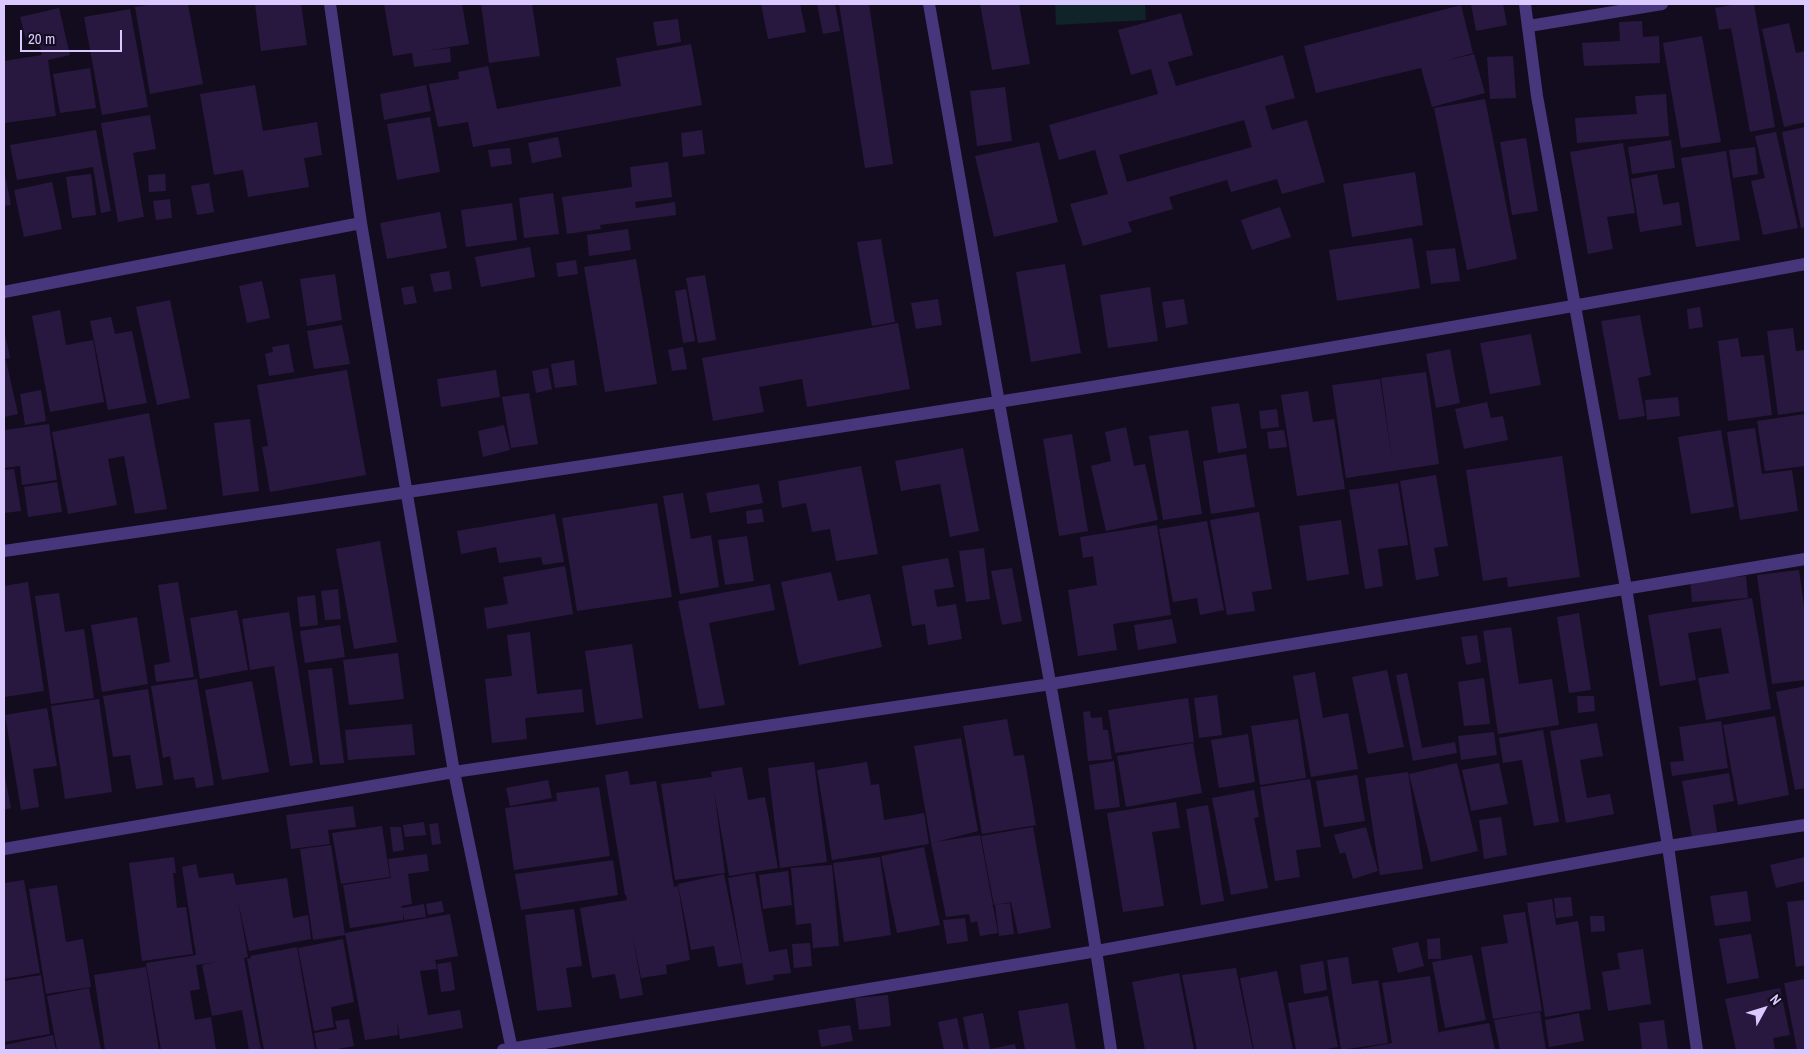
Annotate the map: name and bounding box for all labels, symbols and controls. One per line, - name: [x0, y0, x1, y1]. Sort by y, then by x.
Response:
- scale bar: [22, 20, 125, 52]
- text: 20 m: [28, 28, 55, 49]
- north arrow: [1739, 984, 1789, 1034]
- text: N: [1766, 991, 1785, 1008]

